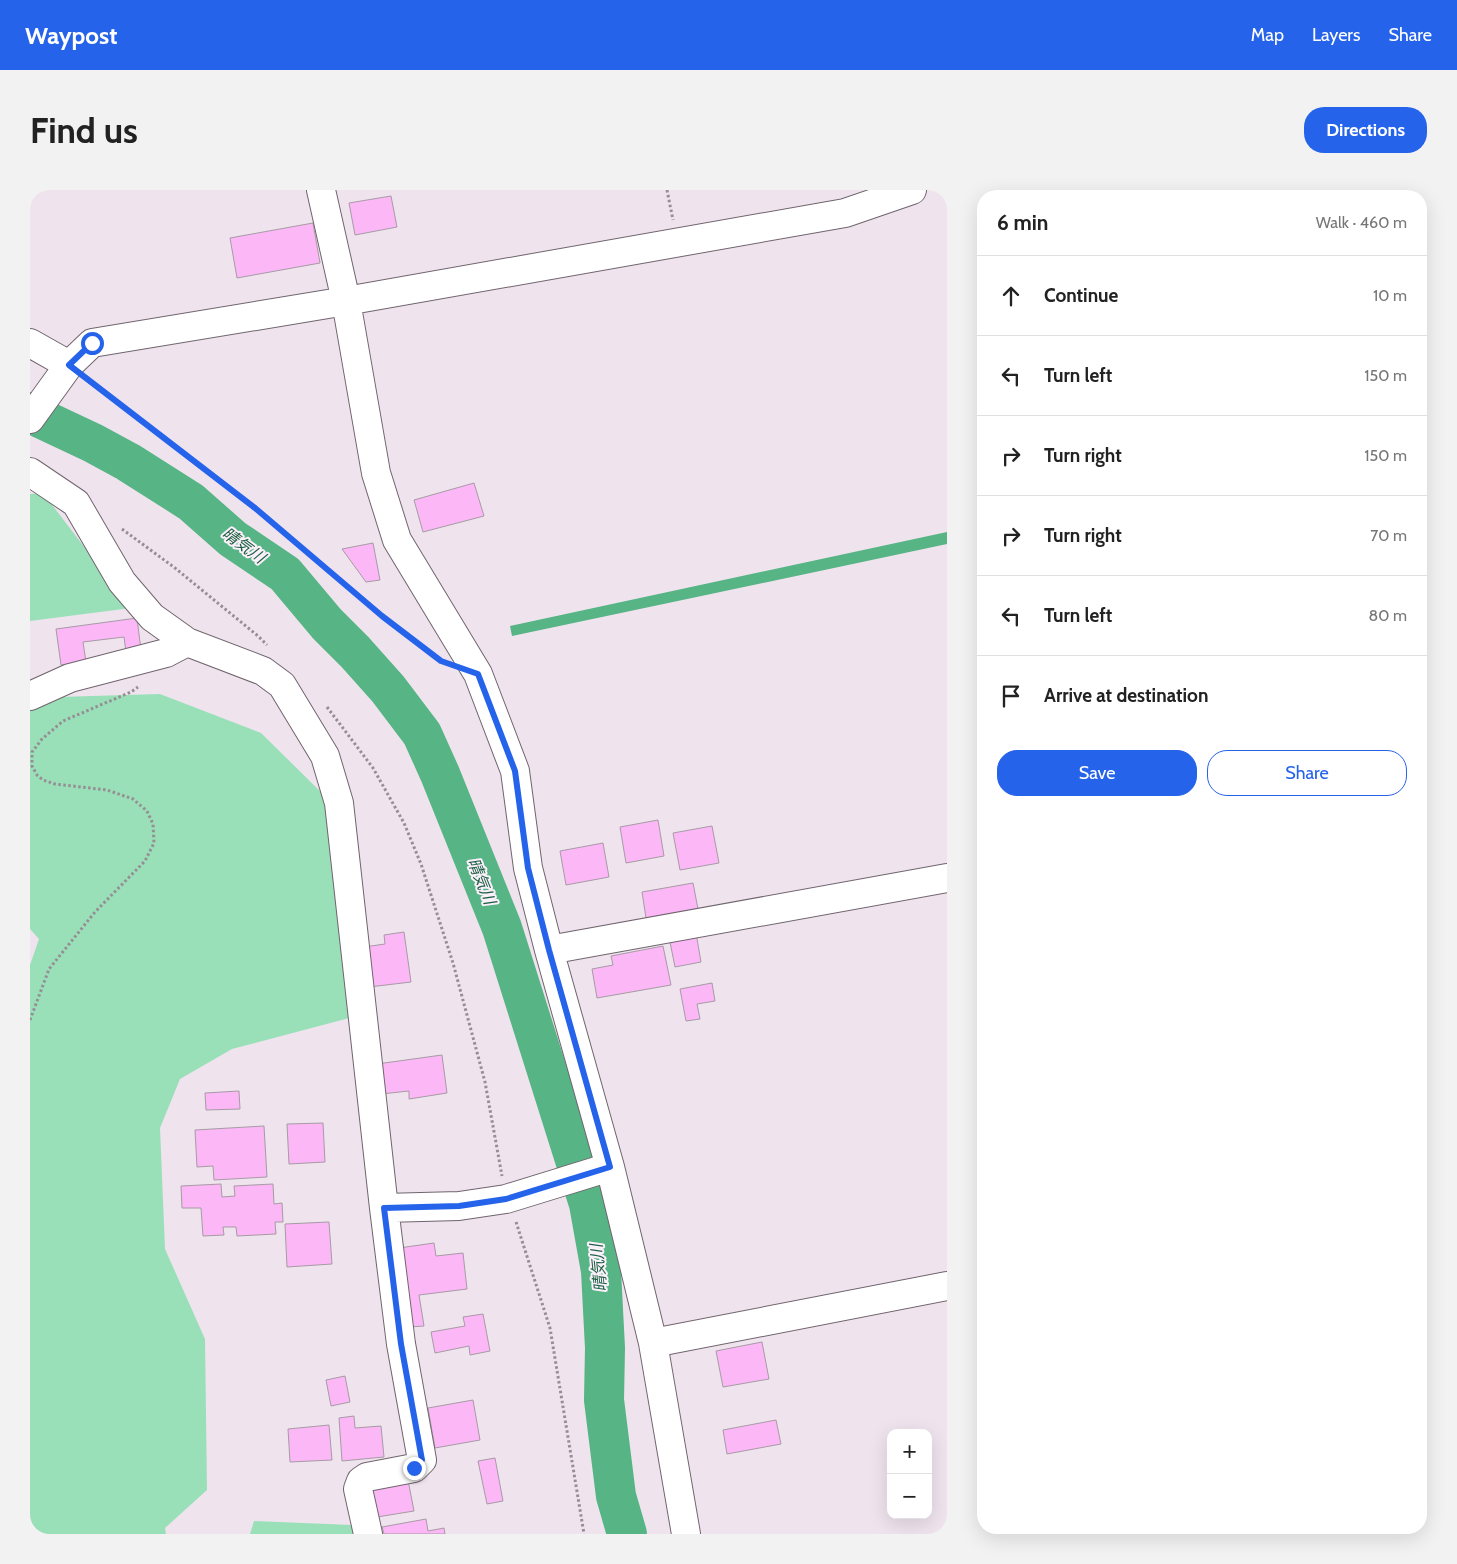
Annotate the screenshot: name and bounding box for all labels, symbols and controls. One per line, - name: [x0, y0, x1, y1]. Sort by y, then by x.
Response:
- text: Waypost: [25, 21, 117, 50]
- text: Map: [1251, 24, 1284, 46]
- text: Layers: [1312, 24, 1361, 46]
- text: Share: [1389, 24, 1432, 46]
- button: Directions: [1304, 107, 1427, 153]
- text: Find us: [30, 109, 138, 152]
- text: 6 min: [997, 210, 1048, 235]
- text: Walk · 460 m: [1316, 213, 1407, 232]
- icon: ahead: [997, 282, 1025, 310]
- text: Continue: [1044, 284, 1118, 307]
- text: 10 m: [1373, 286, 1407, 305]
- route start: [81, 332, 104, 355]
- icon: left: [997, 362, 1025, 390]
- text: Turn left: [1044, 364, 1112, 387]
- text: 150 m: [1364, 366, 1407, 385]
- icon: right: [997, 442, 1025, 470]
- text: Turn right: [1044, 444, 1122, 467]
- text: 150 m: [1364, 446, 1407, 465]
- icon: right: [997, 522, 1025, 550]
- water label: 晴気川: [219, 524, 270, 568]
- text: Turn right: [1044, 524, 1122, 547]
- text: 70 m: [1370, 526, 1407, 545]
- icon: left: [997, 602, 1025, 630]
- text: Turn left: [1044, 604, 1112, 627]
- text: 80 m: [1369, 606, 1407, 625]
- icon: arrive: [997, 682, 1025, 710]
- text: Arrive at destination: [1044, 684, 1208, 707]
- button: Save: [997, 750, 1197, 796]
- button: Share: [1207, 750, 1407, 796]
- water label: 晴気川: [464, 855, 500, 909]
- water label: 晴気川: [586, 1241, 610, 1293]
- map controls: [887, 1429, 932, 1519]
- button: +: [887, 1429, 932, 1474]
- route end: [403, 1457, 426, 1480]
- button: −: [887, 1474, 932, 1519]

